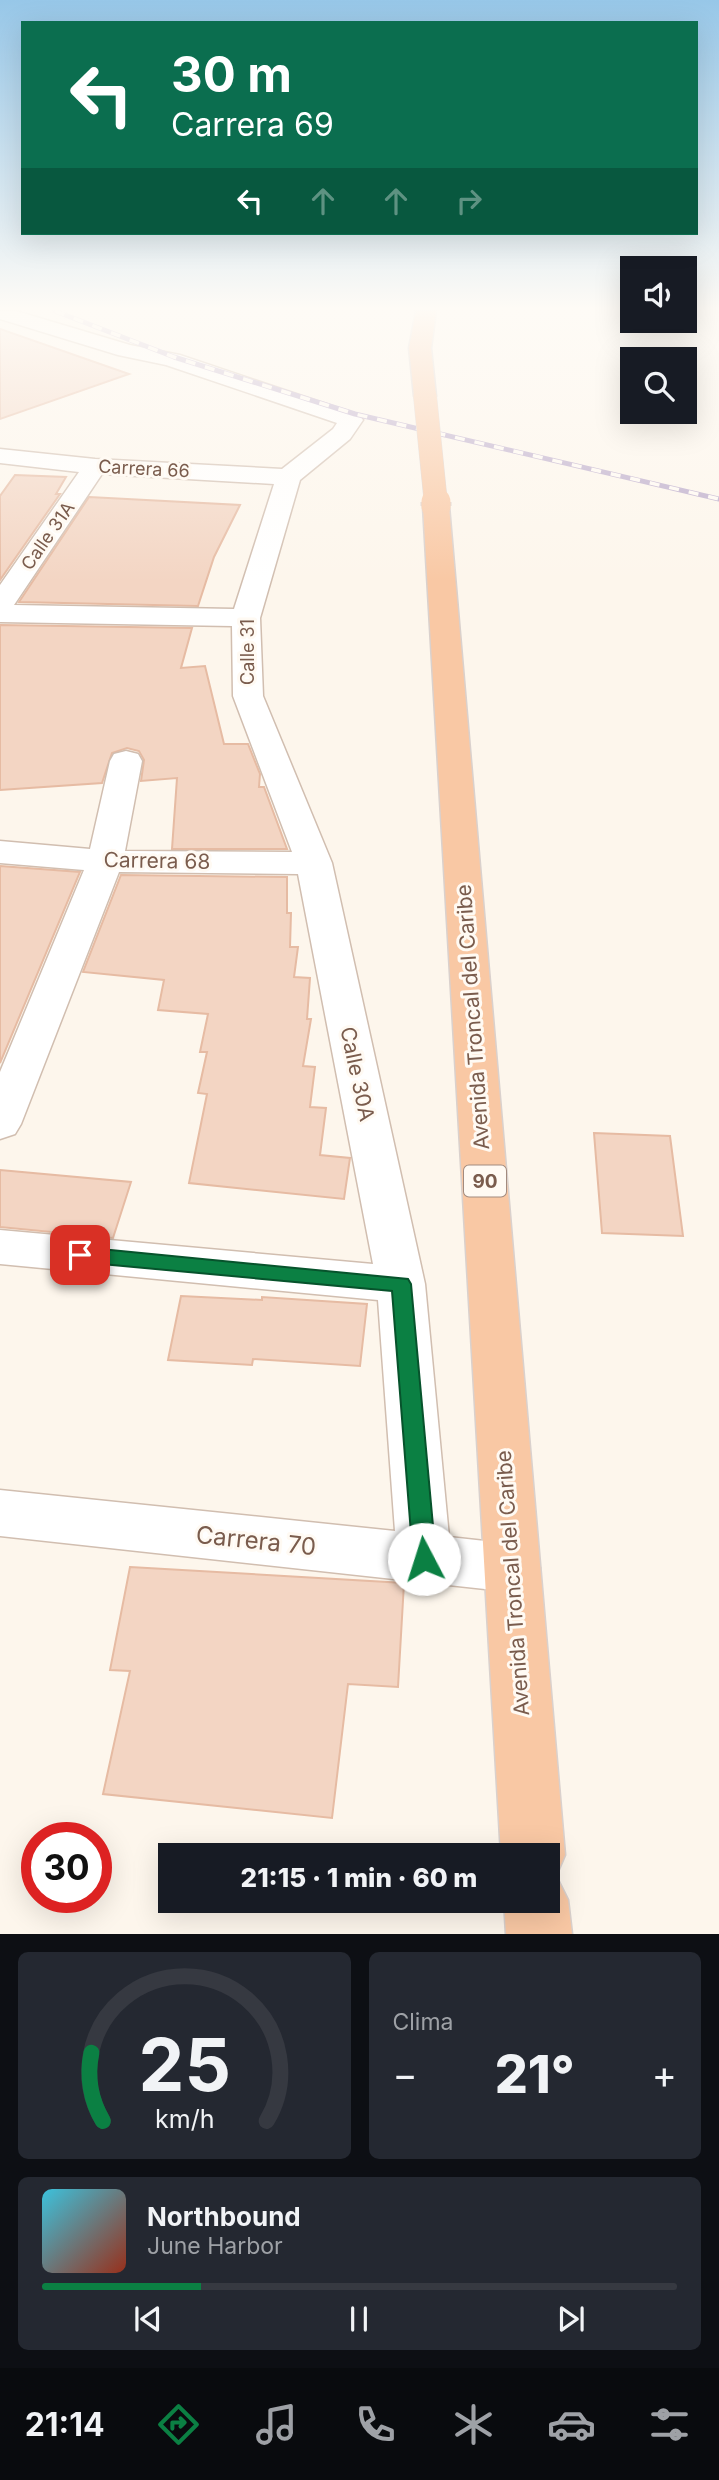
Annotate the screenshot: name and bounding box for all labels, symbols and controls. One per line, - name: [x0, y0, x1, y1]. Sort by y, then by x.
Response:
- text: 30 m: [171, 45, 292, 104]
- icon: left: [56, 49, 147, 140]
- text: Carrera 69: [171, 105, 334, 144]
- icon: left: [231, 182, 269, 220]
- icon: ahead: [304, 182, 342, 220]
- icon: ahead: [377, 182, 415, 220]
- icon: right: [450, 182, 488, 220]
- map controls: [620, 256, 697, 424]
- button: sound: [620, 256, 697, 333]
- button: search: [620, 347, 697, 424]
- street label: Carrera 66: [98, 456, 190, 481]
- street label: Calle 31A: [17, 498, 79, 574]
- street label: Calle 31: [237, 619, 258, 685]
- street label: Carrera 68: [103, 847, 211, 874]
- street label: Avenida Troncal del Caribe: [451, 883, 494, 1151]
- street label: Calle 30A: [335, 1024, 380, 1124]
- road number: 90: [464, 1166, 506, 1196]
- pin: [50, 1225, 110, 1285]
- icon: arrive: [61, 1236, 99, 1274]
- street label: Avenida Troncal del Caribe: [491, 1449, 534, 1717]
- street label: Carrera 70: [195, 1520, 318, 1561]
- position arrow: [387, 1522, 461, 1596]
- speed limit sign: 30: [21, 1822, 112, 1913]
- text: 21:15 · 1 min · 60 m: [241, 1862, 477, 1893]
- text: Clima: [393, 2008, 454, 2036]
- text: 25: [138, 2021, 230, 2110]
- text: 21°: [495, 2043, 575, 2106]
- text: −: [393, 2051, 418, 2097]
- text: +: [652, 2051, 677, 2097]
- text: km/h: [155, 2104, 214, 2134]
- text: Northbound: [147, 2201, 301, 2232]
- text: June Harbor: [147, 2232, 283, 2260]
- icon: previous: [129, 2300, 167, 2338]
- icon: pause: [340, 2300, 378, 2338]
- icon: next: [552, 2300, 590, 2338]
- icon: directions: [154, 2400, 203, 2449]
- icon: music: [252, 2400, 301, 2449]
- icon: phone: [351, 2400, 400, 2449]
- icon: climate: [449, 2400, 498, 2449]
- icon: car: [547, 2400, 596, 2449]
- icon: filters: [645, 2400, 694, 2449]
- text: 21:14: [25, 2405, 105, 2444]

